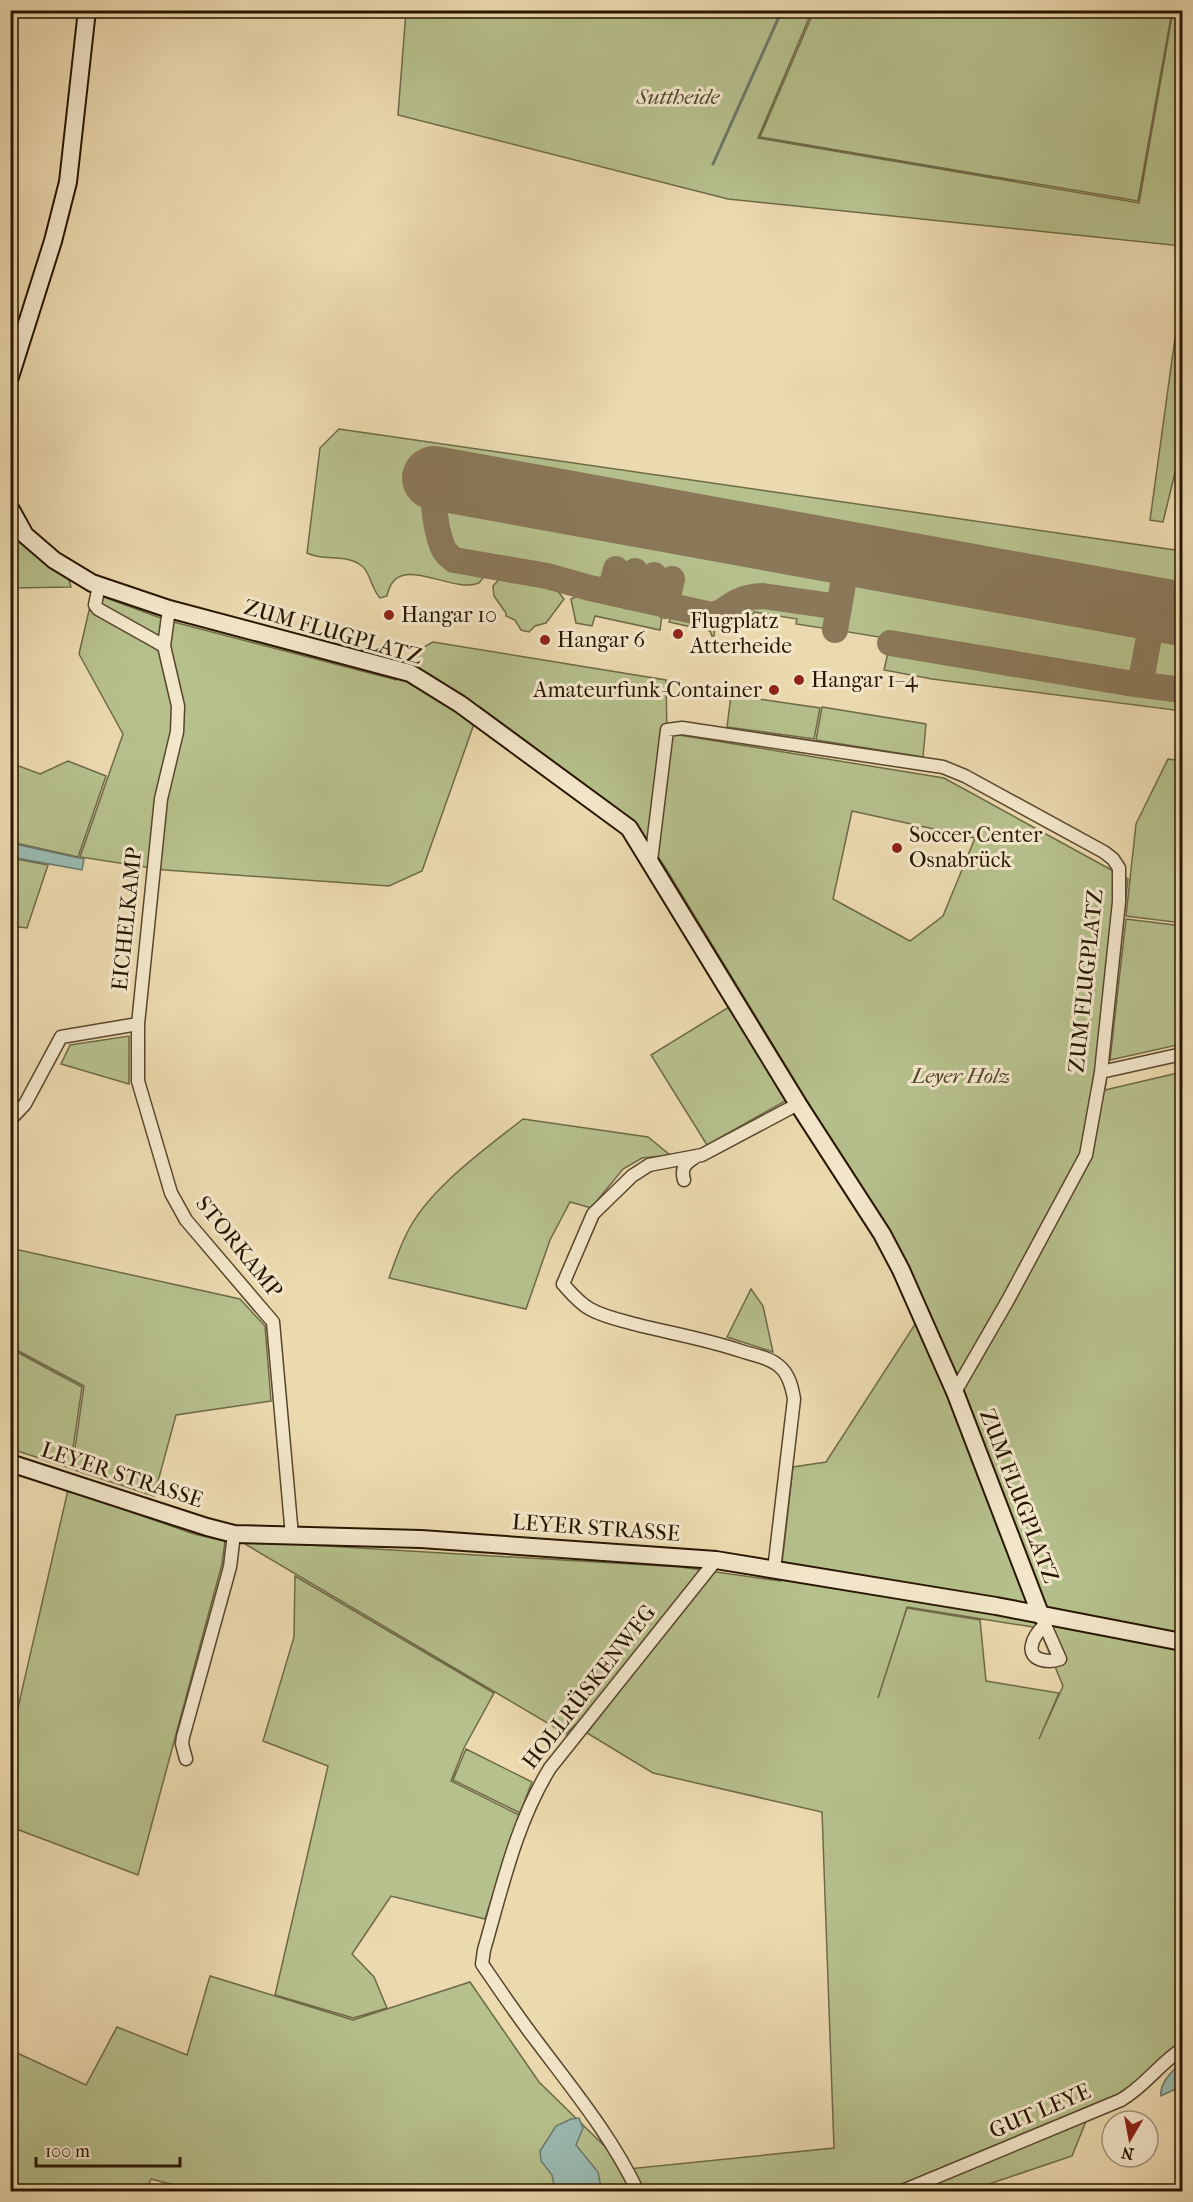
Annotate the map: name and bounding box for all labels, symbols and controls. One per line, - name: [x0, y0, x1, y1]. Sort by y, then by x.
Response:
- park label: Suttheide: [636, 84, 721, 110]
- street label: ZUM FLUGPLATZ: [241, 594, 425, 670]
- place label: Hangar 10: [401, 602, 497, 628]
- marker: Hangar 10: [382, 608, 396, 622]
- place label: Flugplatz Atterheide: [689, 608, 792, 659]
- place label: Hangar 6: [557, 627, 645, 653]
- marker: Flugplatz Atterheide: [671, 627, 685, 641]
- marker: Hangar 6: [538, 633, 552, 647]
- place label: Hangar 1–4: [811, 667, 919, 693]
- marker: Hangar 1–4: [792, 673, 806, 687]
- place label: Amateurfunk-Container: [532, 677, 763, 703]
- marker: Amateurfunk-Container: [767, 683, 781, 697]
- place label: Soccer Center Osnabrück: [909, 822, 1043, 873]
- marker: Soccer Center Osnabrück: [890, 841, 904, 855]
- street label: EICHELKAMP: [107, 846, 147, 992]
- street label: ZUM FLUGPLATZ: [1063, 888, 1109, 1074]
- park label: Leyer Holz: [910, 1063, 1010, 1089]
- street label: STORKAMP: [190, 1191, 288, 1303]
- street label: ZUM FLUGPLATZ: [974, 1405, 1064, 1587]
- street label: LEYER STRASSE: [38, 1437, 206, 1513]
- street label: LEYER STRASSE: [511, 1509, 681, 1547]
- street label: HOLLRÜSKENWEG: [516, 1599, 661, 1774]
- street label: GUT LEYE: [986, 2078, 1094, 2144]
- north arrow: [1100, 2109, 1160, 2169]
- scale bar: [36, 2130, 180, 2168]
- text: 100 m: [45, 2141, 90, 2162]
- text: N: [1119, 2143, 1135, 2164]

